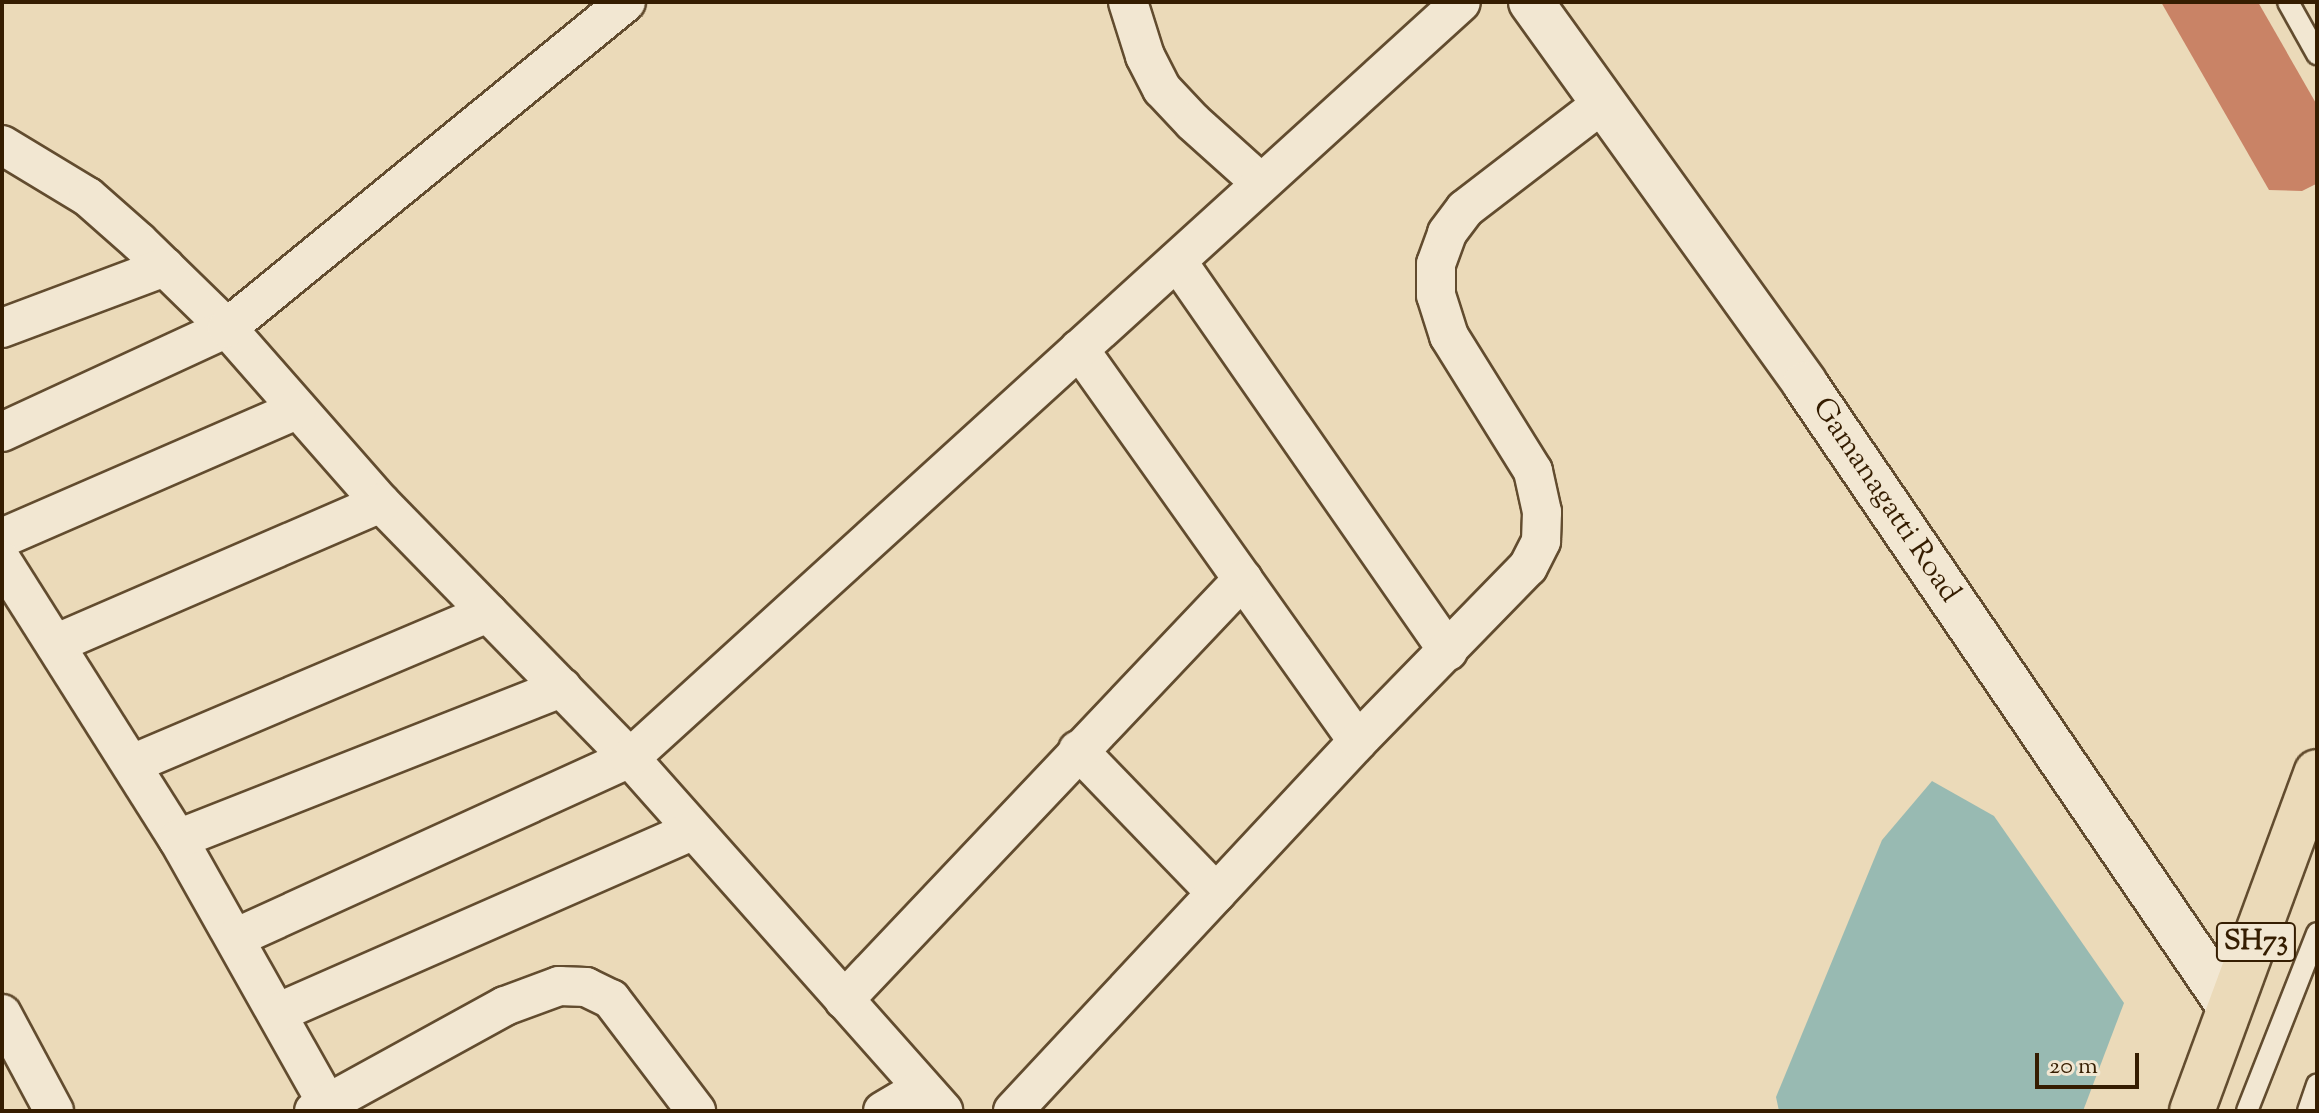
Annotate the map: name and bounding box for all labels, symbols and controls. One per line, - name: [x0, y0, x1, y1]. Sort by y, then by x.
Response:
- street label: Gamanagatti Road: [1803, 392, 1967, 610]
- road number: SH73: [2214, 918, 2298, 966]
- scale bar: [2039, 1037, 2143, 1087]
- text: 20 m: [2049, 1050, 2098, 1084]

